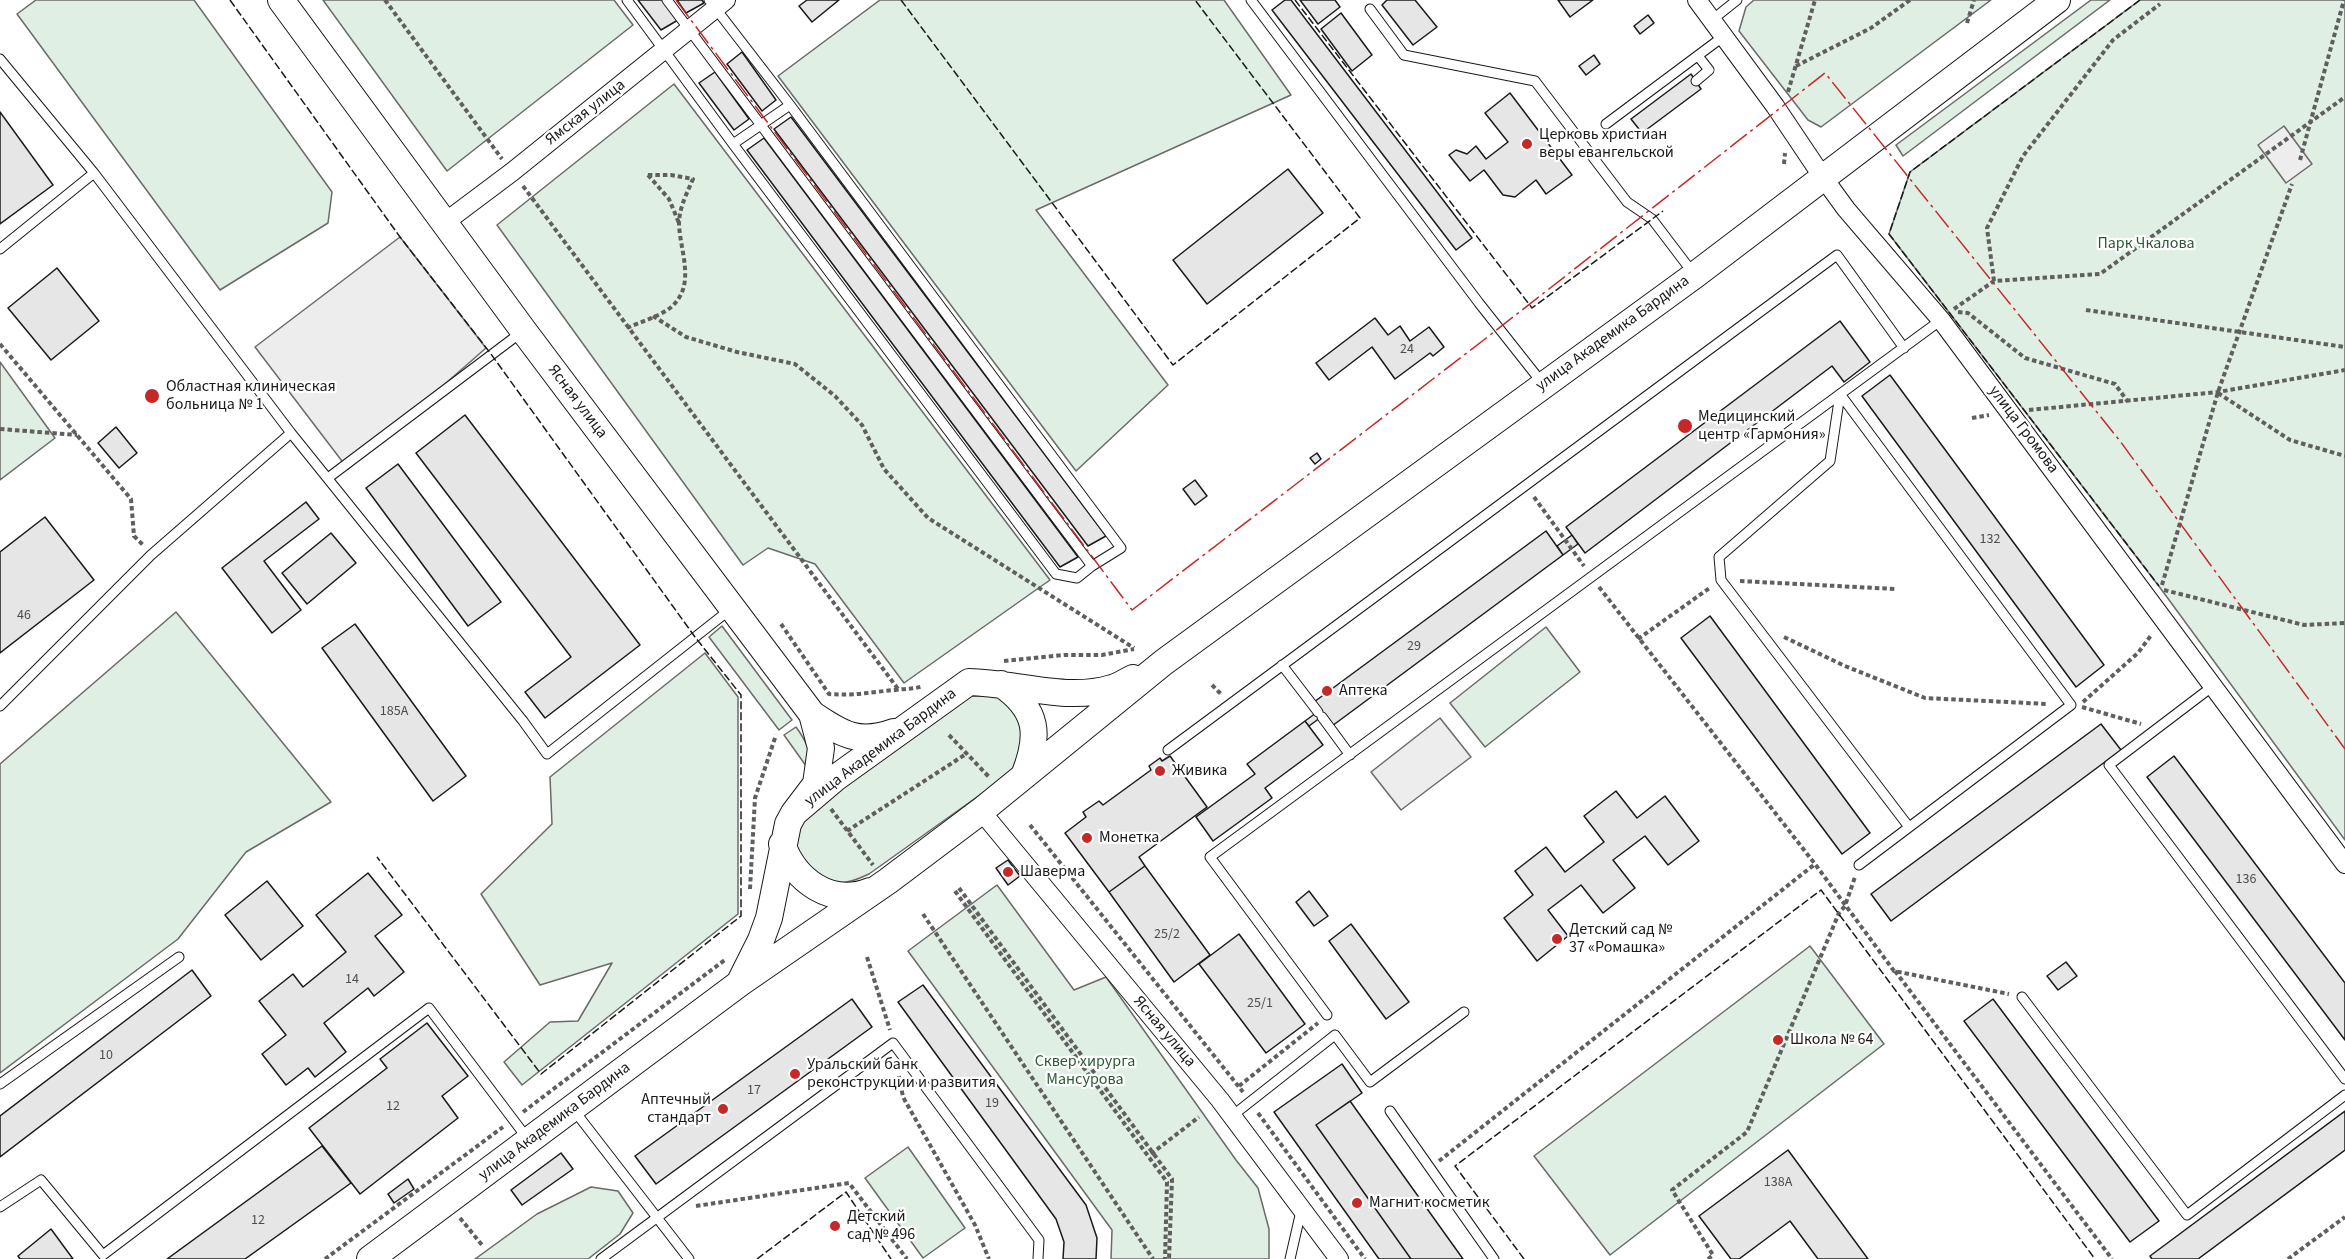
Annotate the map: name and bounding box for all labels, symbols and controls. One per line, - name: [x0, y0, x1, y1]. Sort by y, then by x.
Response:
- street label: Ямская улица: [542, 76, 630, 150]
- place label: Церковь христиан веры евангельской: [1539, 125, 1674, 163]
- marker: Церковь христиан веры евангельской: [1520, 137, 1534, 151]
- park label: Парк Чкалова: [2097, 234, 2195, 254]
- street label: улица Академика Бардина: [1532, 272, 1694, 396]
- house number: 24: [1400, 342, 1414, 358]
- street label: Ясная улица: [543, 361, 611, 443]
- place label: Областная клиническая больница № 1: [166, 377, 336, 415]
- street label: улица Громова: [1984, 382, 2062, 478]
- marker: Областная клиническая больница № 1: [143, 387, 161, 405]
- place label: Медицинский центр «Гармония»: [1698, 407, 1826, 445]
- marker: Медицинский центр «Гармония»: [1676, 417, 1694, 435]
- house number: 132: [1980, 532, 2000, 548]
- house number: 46: [17, 608, 31, 624]
- house number: 29: [1407, 639, 1421, 655]
- place label: Аптека: [1339, 681, 1387, 701]
- marker: Аптека: [1320, 684, 1334, 698]
- street label: улица Академика Бардина: [801, 685, 961, 811]
- house number: 185А: [380, 704, 408, 720]
- place label: Живика: [1172, 761, 1227, 781]
- marker: Живика: [1153, 764, 1167, 778]
- place label: Монетка: [1099, 828, 1159, 848]
- marker: Монетка: [1080, 831, 1094, 845]
- place label: Шаверма: [1020, 862, 1085, 882]
- marker: Шаверма: [1001, 865, 1015, 879]
- house number: 136: [2236, 872, 2256, 888]
- place label: Детский сад № 37 «Ромашка»: [1569, 920, 1672, 958]
- house number: 25/2: [1154, 927, 1180, 943]
- marker: Детский сад № 37 «Ромашка»: [1550, 932, 1564, 946]
- house number: 14: [345, 972, 359, 988]
- street label: Ясная улица: [1129, 992, 1199, 1072]
- house number: 25/1: [1247, 996, 1273, 1012]
- place label: Школа № 64: [1790, 1030, 1873, 1050]
- marker: Школа № 64: [1771, 1033, 1785, 1047]
- house number: 10: [99, 1048, 113, 1064]
- park label: Сквер хирурга Мансурова: [1035, 1052, 1135, 1090]
- place label: Уральский банк реконструкции и развития: [807, 1055, 996, 1093]
- street label: улица Академика Бардина: [475, 1059, 635, 1185]
- marker: Уральский банк реконструкции и развития: [788, 1067, 802, 1081]
- house number: 17: [747, 1083, 761, 1099]
- place label: Аптечный стандарт: [641, 1090, 711, 1128]
- house number: 19: [985, 1096, 999, 1112]
- house number: 12: [386, 1099, 400, 1115]
- marker: Аптечный стандарт: [716, 1102, 730, 1116]
- house number: 138А: [1764, 1175, 1792, 1191]
- place label: Магнит косметик: [1369, 1193, 1490, 1213]
- marker: Магнит косметик: [1350, 1196, 1364, 1210]
- place label: Детский сад № 496: [847, 1207, 915, 1245]
- house number: 12: [251, 1213, 265, 1229]
- marker: Детский сад № 496: [828, 1219, 842, 1233]

